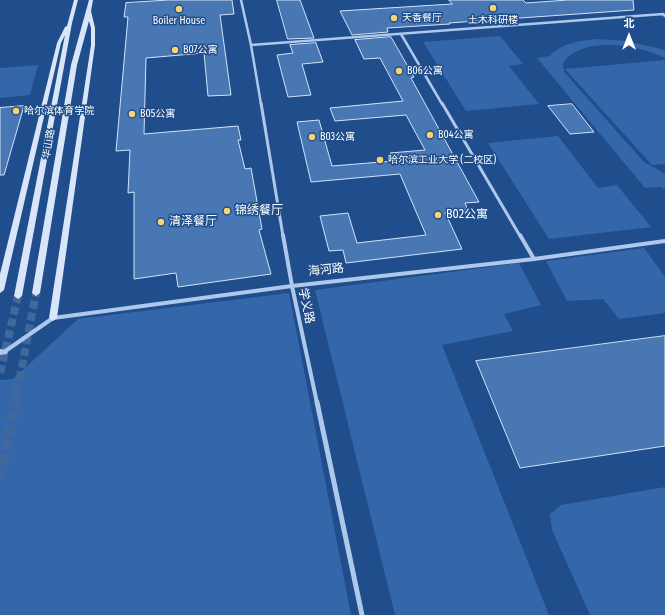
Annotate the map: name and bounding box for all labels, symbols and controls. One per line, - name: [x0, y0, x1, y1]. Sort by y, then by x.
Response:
- marker: 土木科研楼: [488, 3, 498, 13]
- marker: Boiler House: [174, 4, 184, 14]
- place label: 天香餐厅: [402, 12, 442, 24]
- marker: 天香餐厅: [389, 13, 399, 23]
- place label: 土木科研楼: [468, 14, 518, 26]
- place label: Boiler House: [153, 15, 205, 27]
- north arrow: [609, 16, 649, 56]
- text: 北: [624, 17, 635, 30]
- place label: B07公寓: [183, 44, 218, 56]
- marker: B07公寓: [170, 45, 180, 55]
- place label: B06公寓: [407, 65, 443, 77]
- marker: B06公寓: [394, 66, 404, 76]
- place label: 哈尔滨体育学院: [24, 105, 94, 117]
- marker: 哈尔滨体育学院: [11, 106, 21, 116]
- place label: B05公寓: [140, 108, 175, 120]
- marker: B05公寓: [127, 109, 137, 119]
- street label: 华山路: [40, 128, 58, 160]
- place label: B04公寓: [438, 129, 474, 141]
- marker: B04公寓: [425, 130, 435, 140]
- place label: B03公寓: [320, 131, 355, 143]
- marker: B03公寓: [307, 132, 317, 142]
- place label: 哈尔滨工业大学 (二校区): [388, 154, 496, 166]
- marker: 哈尔滨工业大学 (二校区): [375, 155, 385, 165]
- place label: 锦绣餐厅: [235, 204, 283, 218]
- marker: 锦绣餐厅: [222, 206, 232, 216]
- place label: B02公寓: [446, 208, 488, 222]
- marker: B02公寓: [433, 210, 443, 220]
- place label: 清泽餐厅: [169, 215, 217, 229]
- marker: 清泽餐厅: [156, 217, 166, 227]
- street label: 海河路: [307, 261, 345, 279]
- street label: 学义路: [295, 287, 317, 325]

